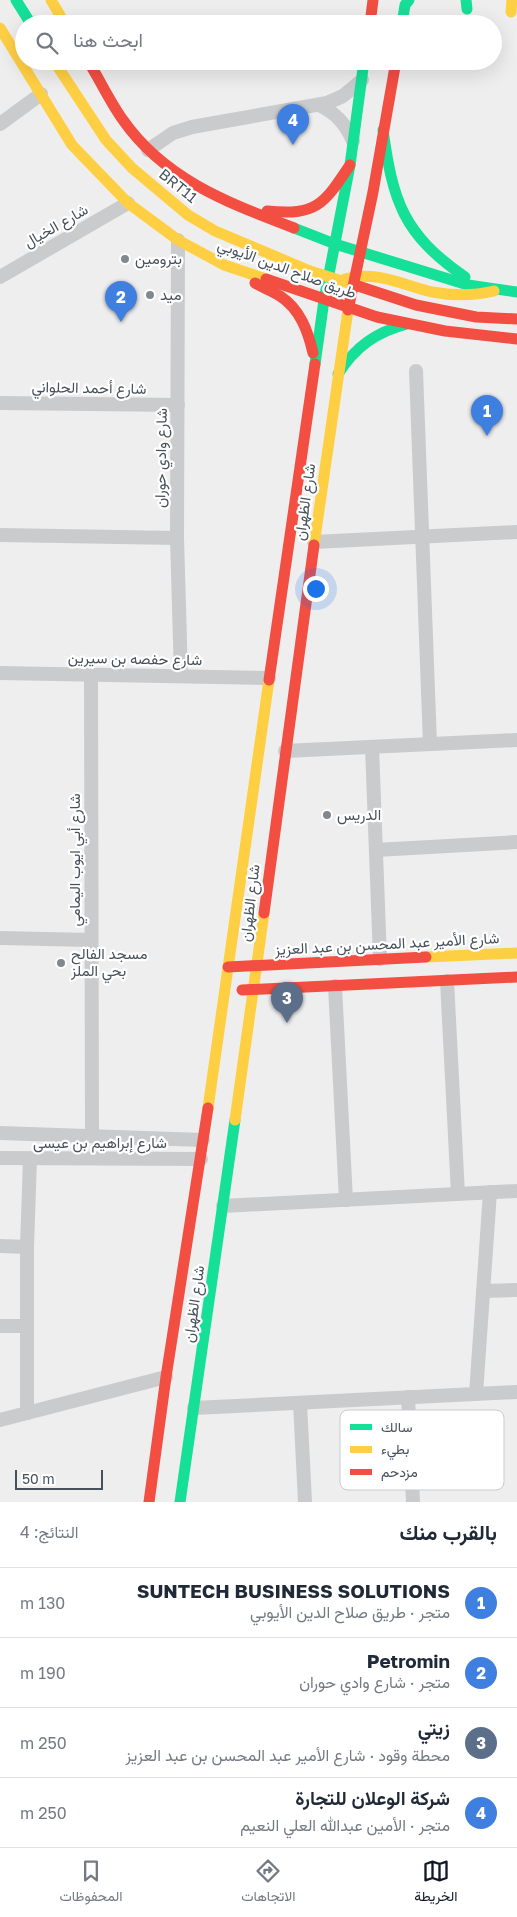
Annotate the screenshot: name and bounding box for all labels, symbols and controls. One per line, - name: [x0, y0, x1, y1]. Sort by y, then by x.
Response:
- search box: [15, 15, 502, 70]
- text: ابحث هنا: [73, 28, 143, 51]
- icon: search: [33, 29, 61, 57]
- pin: 4: [277, 104, 309, 145]
- street label: BRT11: [156, 164, 201, 206]
- street label: شارع الخيال: [20, 200, 92, 253]
- street label: طريق صلاح الدين الأيوبي: [214, 235, 359, 306]
- place label: بترومين: [135, 249, 182, 269]
- marker: بترومين: [119, 253, 131, 265]
- pin: 2: [105, 281, 137, 322]
- place label: ميد: [160, 285, 181, 304]
- marker: ميد: [144, 289, 156, 301]
- street label: شارع أحمد الحلواني: [31, 377, 147, 402]
- pin: 1: [471, 395, 503, 436]
- street label: شارع وادي حوران: [150, 408, 175, 508]
- street label: شارع الظهران: [290, 462, 321, 542]
- your location: [303, 576, 329, 602]
- street label: شارع حفصه بن سيرين: [68, 648, 203, 671]
- street label: شارع أبي ايوب اليمامي: [65, 793, 88, 927]
- place label: الدريس: [337, 805, 381, 825]
- marker: الدريس: [321, 809, 333, 821]
- street label: شارع الظهران: [235, 863, 266, 943]
- street label: شارع الأمير عبد المحسن بن عبد العزيز: [273, 928, 500, 961]
- place label: مسجد الفالح بحي الملز: [70, 944, 147, 984]
- marker: مسجد الفالح بحي الملز: [55, 957, 67, 969]
- pin: 3: [271, 982, 303, 1023]
- street label: شارع إبراهيم بن عيسى: [33, 1133, 167, 1154]
- street label: شارع الظهران: [179, 1264, 210, 1344]
- legend: [340, 1410, 504, 1490]
- text: سالك: [381, 1418, 412, 1435]
- text: بطيء: [381, 1440, 409, 1461]
- text: مزدحم: [381, 1463, 418, 1481]
- scale bar: [15, 1467, 102, 1490]
- text: 50 m: [22, 1470, 55, 1487]
- text: بالقرب منك: [400, 1519, 497, 1545]
- text: النتائج: 4: [20, 1522, 79, 1542]
- text: SUNTECH BUSINESS SOLUTIONS: [137, 1579, 450, 1602]
- text: 130 m: [20, 1593, 65, 1613]
- text: 1: [477, 1593, 485, 1613]
- text: متجر · طريق صلاح الدين الأيوبي: [250, 1602, 450, 1622]
- text: Petromin: [367, 1649, 450, 1672]
- text: 190 m: [20, 1663, 66, 1683]
- text: 2: [476, 1663, 486, 1683]
- text: متجر · شارع وادي حوران: [299, 1672, 450, 1692]
- text: زيتي: [418, 1716, 450, 1739]
- text: 250 m: [20, 1733, 67, 1753]
- text: 3: [476, 1733, 486, 1753]
- text: محطة وقود · شارع الأمير عبد المحسن بن عبد العزيز: [126, 1745, 450, 1765]
- text: شركة الوعلان للتجارة: [295, 1786, 450, 1809]
- text: 250 m: [20, 1803, 67, 1823]
- text: 4: [476, 1803, 486, 1823]
- text: متجر · الأمين عبدالله العلي النعيم: [240, 1815, 450, 1835]
- tab: المحفوظات: [59, 1857, 122, 1909]
- tab: الاتجاهات: [241, 1857, 296, 1909]
- tab: الخريطة: [414, 1857, 458, 1909]

